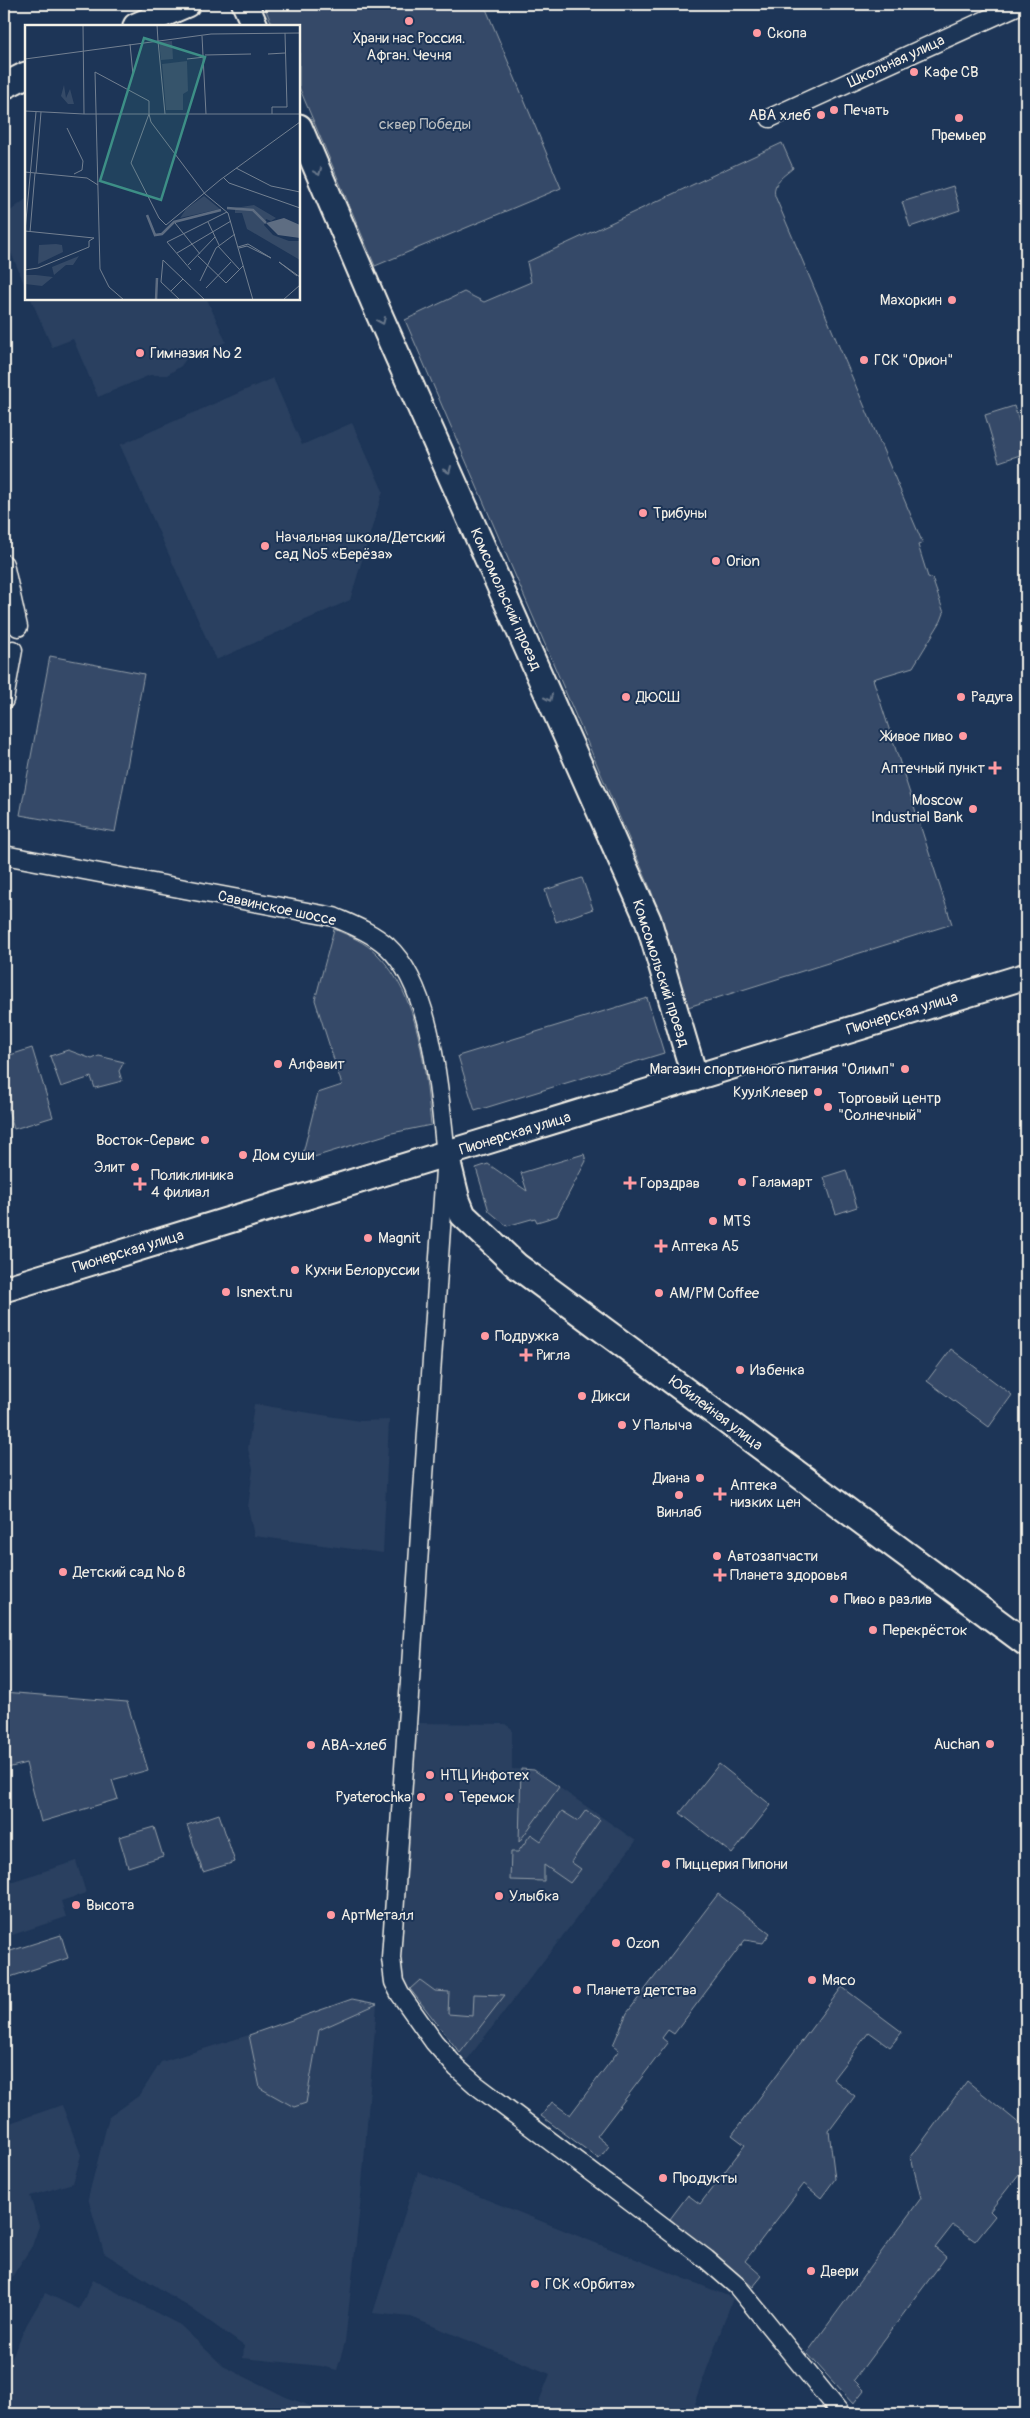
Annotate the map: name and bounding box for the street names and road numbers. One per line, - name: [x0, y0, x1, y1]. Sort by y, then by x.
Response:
- street label: Школьная улица: [845, 31, 948, 92]
- street label: Комсомольский проезд: [466, 525, 546, 673]
- street label: Саввинское шоссе: [216, 887, 338, 930]
- street label: Комсомольский проезд: [628, 897, 693, 1049]
- street label: Пионерская улица: [844, 987, 960, 1039]
- street label: Пионерская улица: [457, 1107, 573, 1159]
- street label: Пионерская улица: [70, 1225, 186, 1277]
- street label: Юбилейная улица: [665, 1372, 766, 1455]

